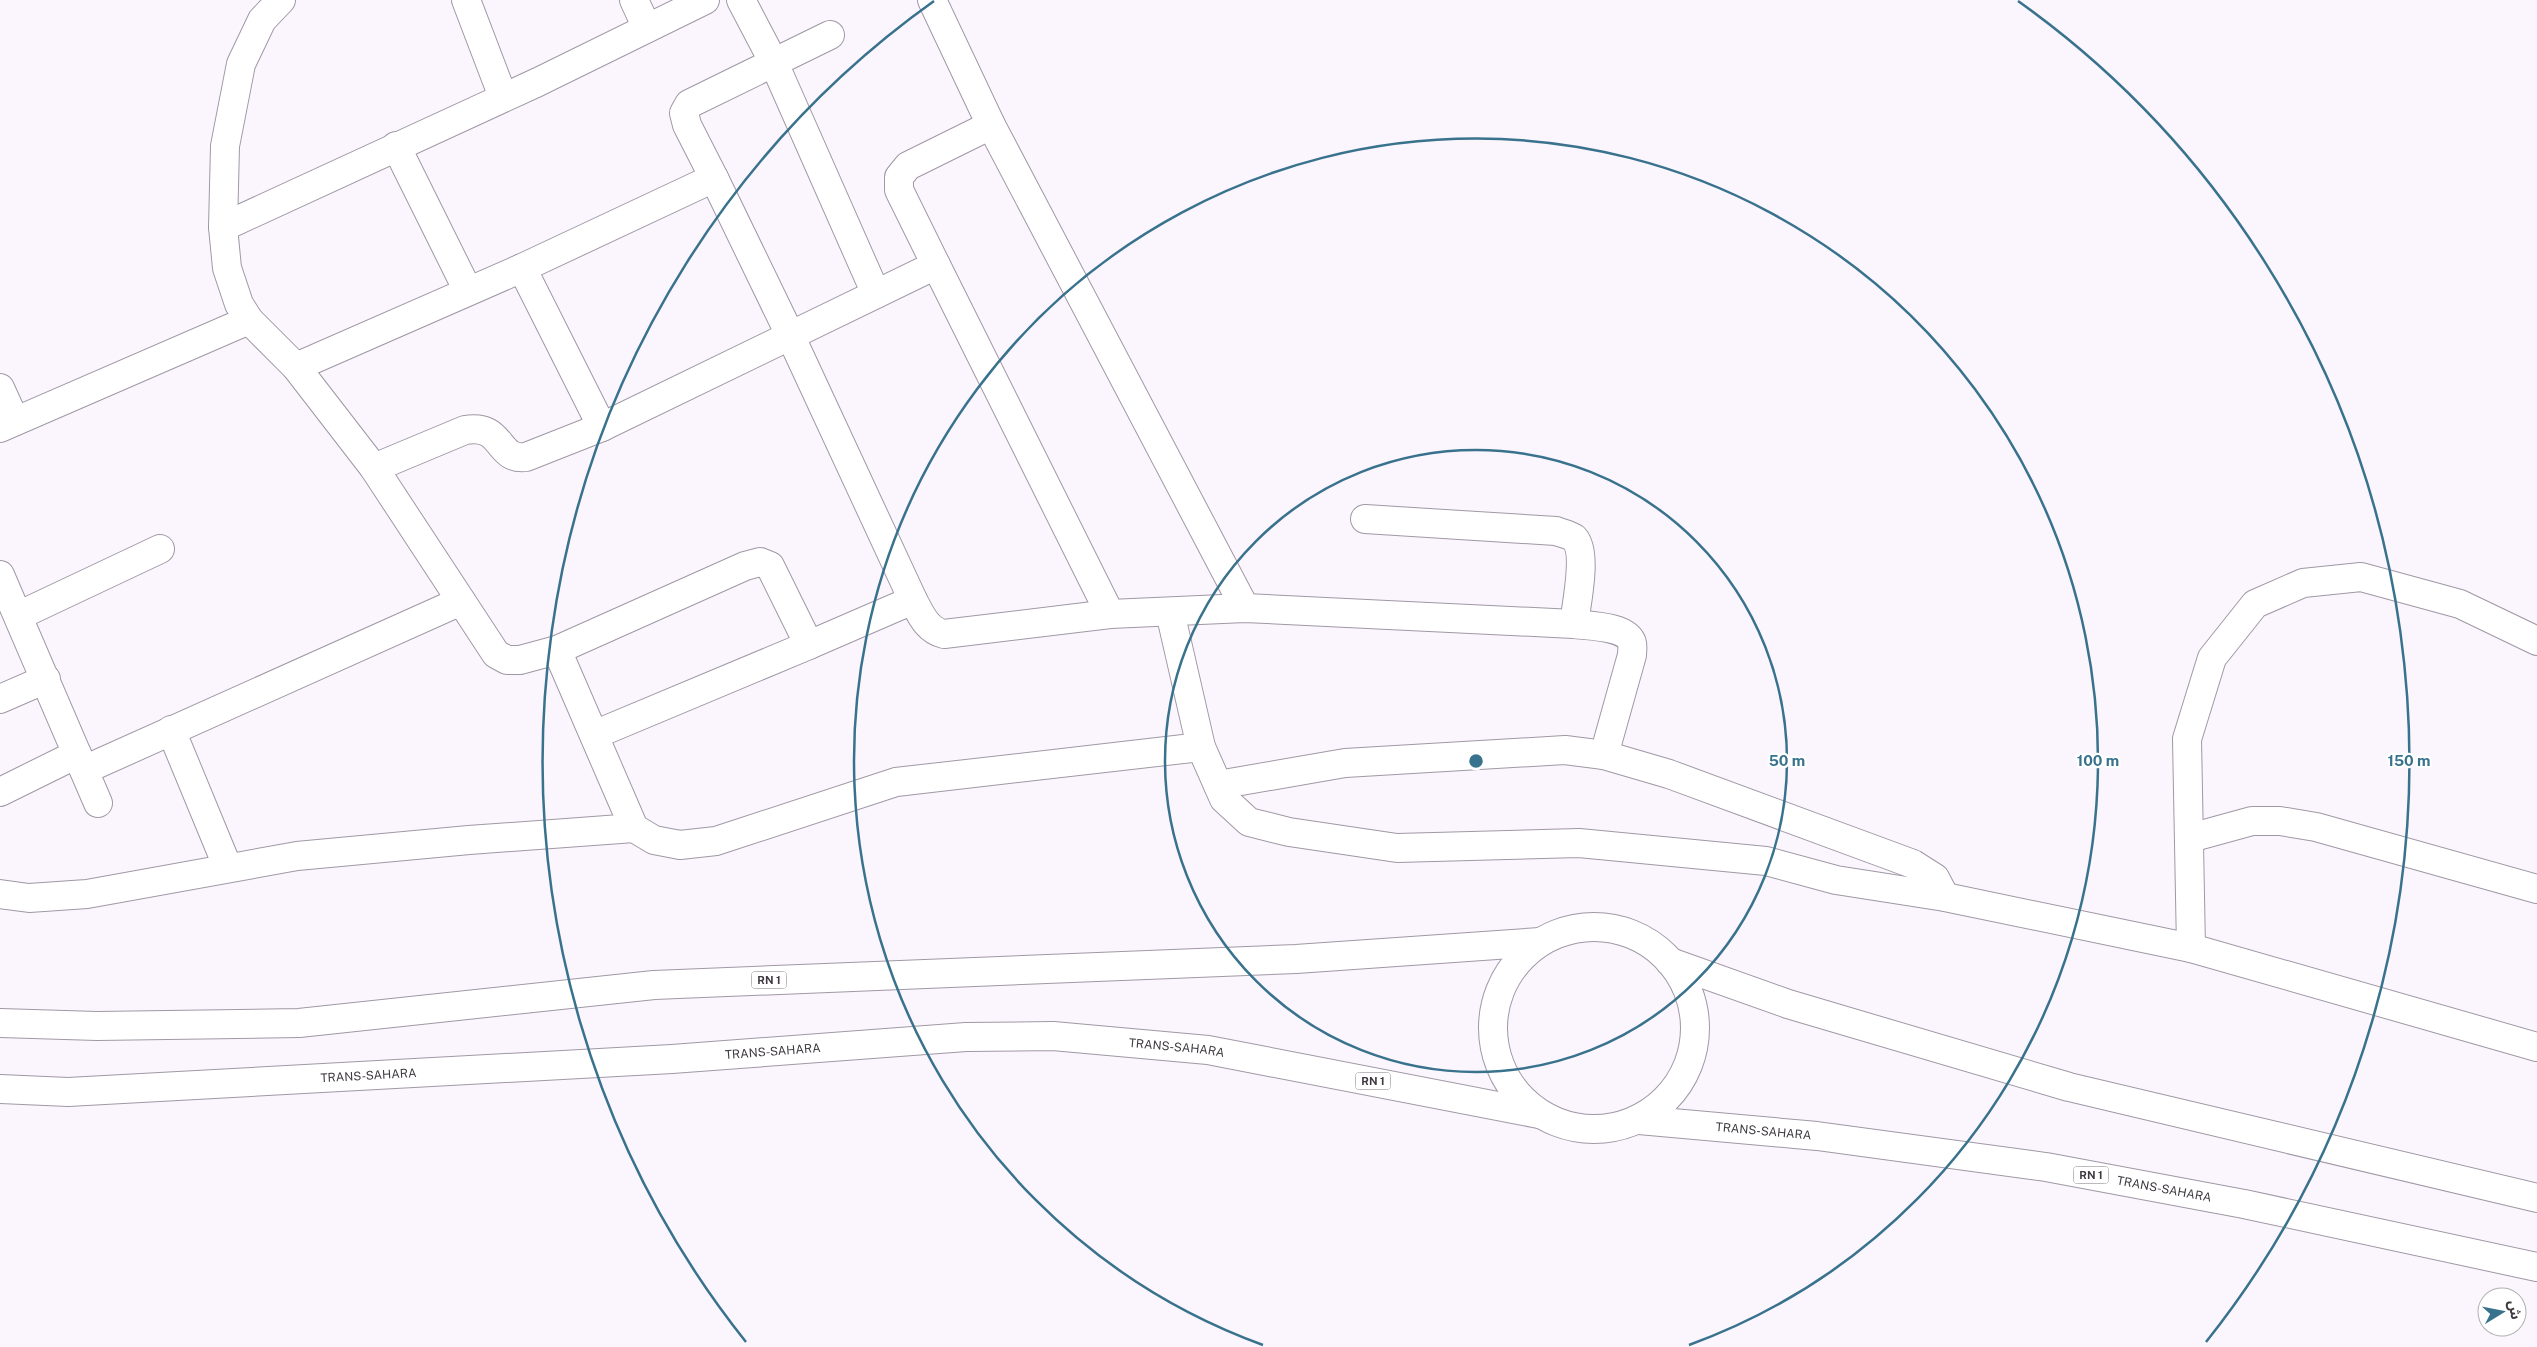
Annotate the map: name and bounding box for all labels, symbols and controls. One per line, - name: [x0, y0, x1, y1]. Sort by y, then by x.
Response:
- centre of rings: [1467, 752, 1485, 770]
- text: 50 m: [1769, 752, 1805, 769]
- text: 100 m: [2077, 752, 2119, 769]
- text: 150 m: [2387, 752, 2431, 769]
- road number: RN 1: [752, 972, 786, 988]
- street label: TRANS-SAHARA: [1128, 1036, 1226, 1060]
- street label: TRANS-SAHARA: [724, 1041, 822, 1062]
- street label: TRANS-SAHARA: [320, 1066, 417, 1085]
- road number: RN 1: [1356, 1072, 1390, 1090]
- street label: TRANS-SAHARA: [1715, 1120, 1812, 1143]
- road number: RN 1: [2074, 1166, 2108, 1184]
- street label: TRANS-SAHARA: [2116, 1173, 2213, 1205]
- north arrow: [2477, 1287, 2527, 1337]
- text: ش: [2505, 1299, 2524, 1321]

